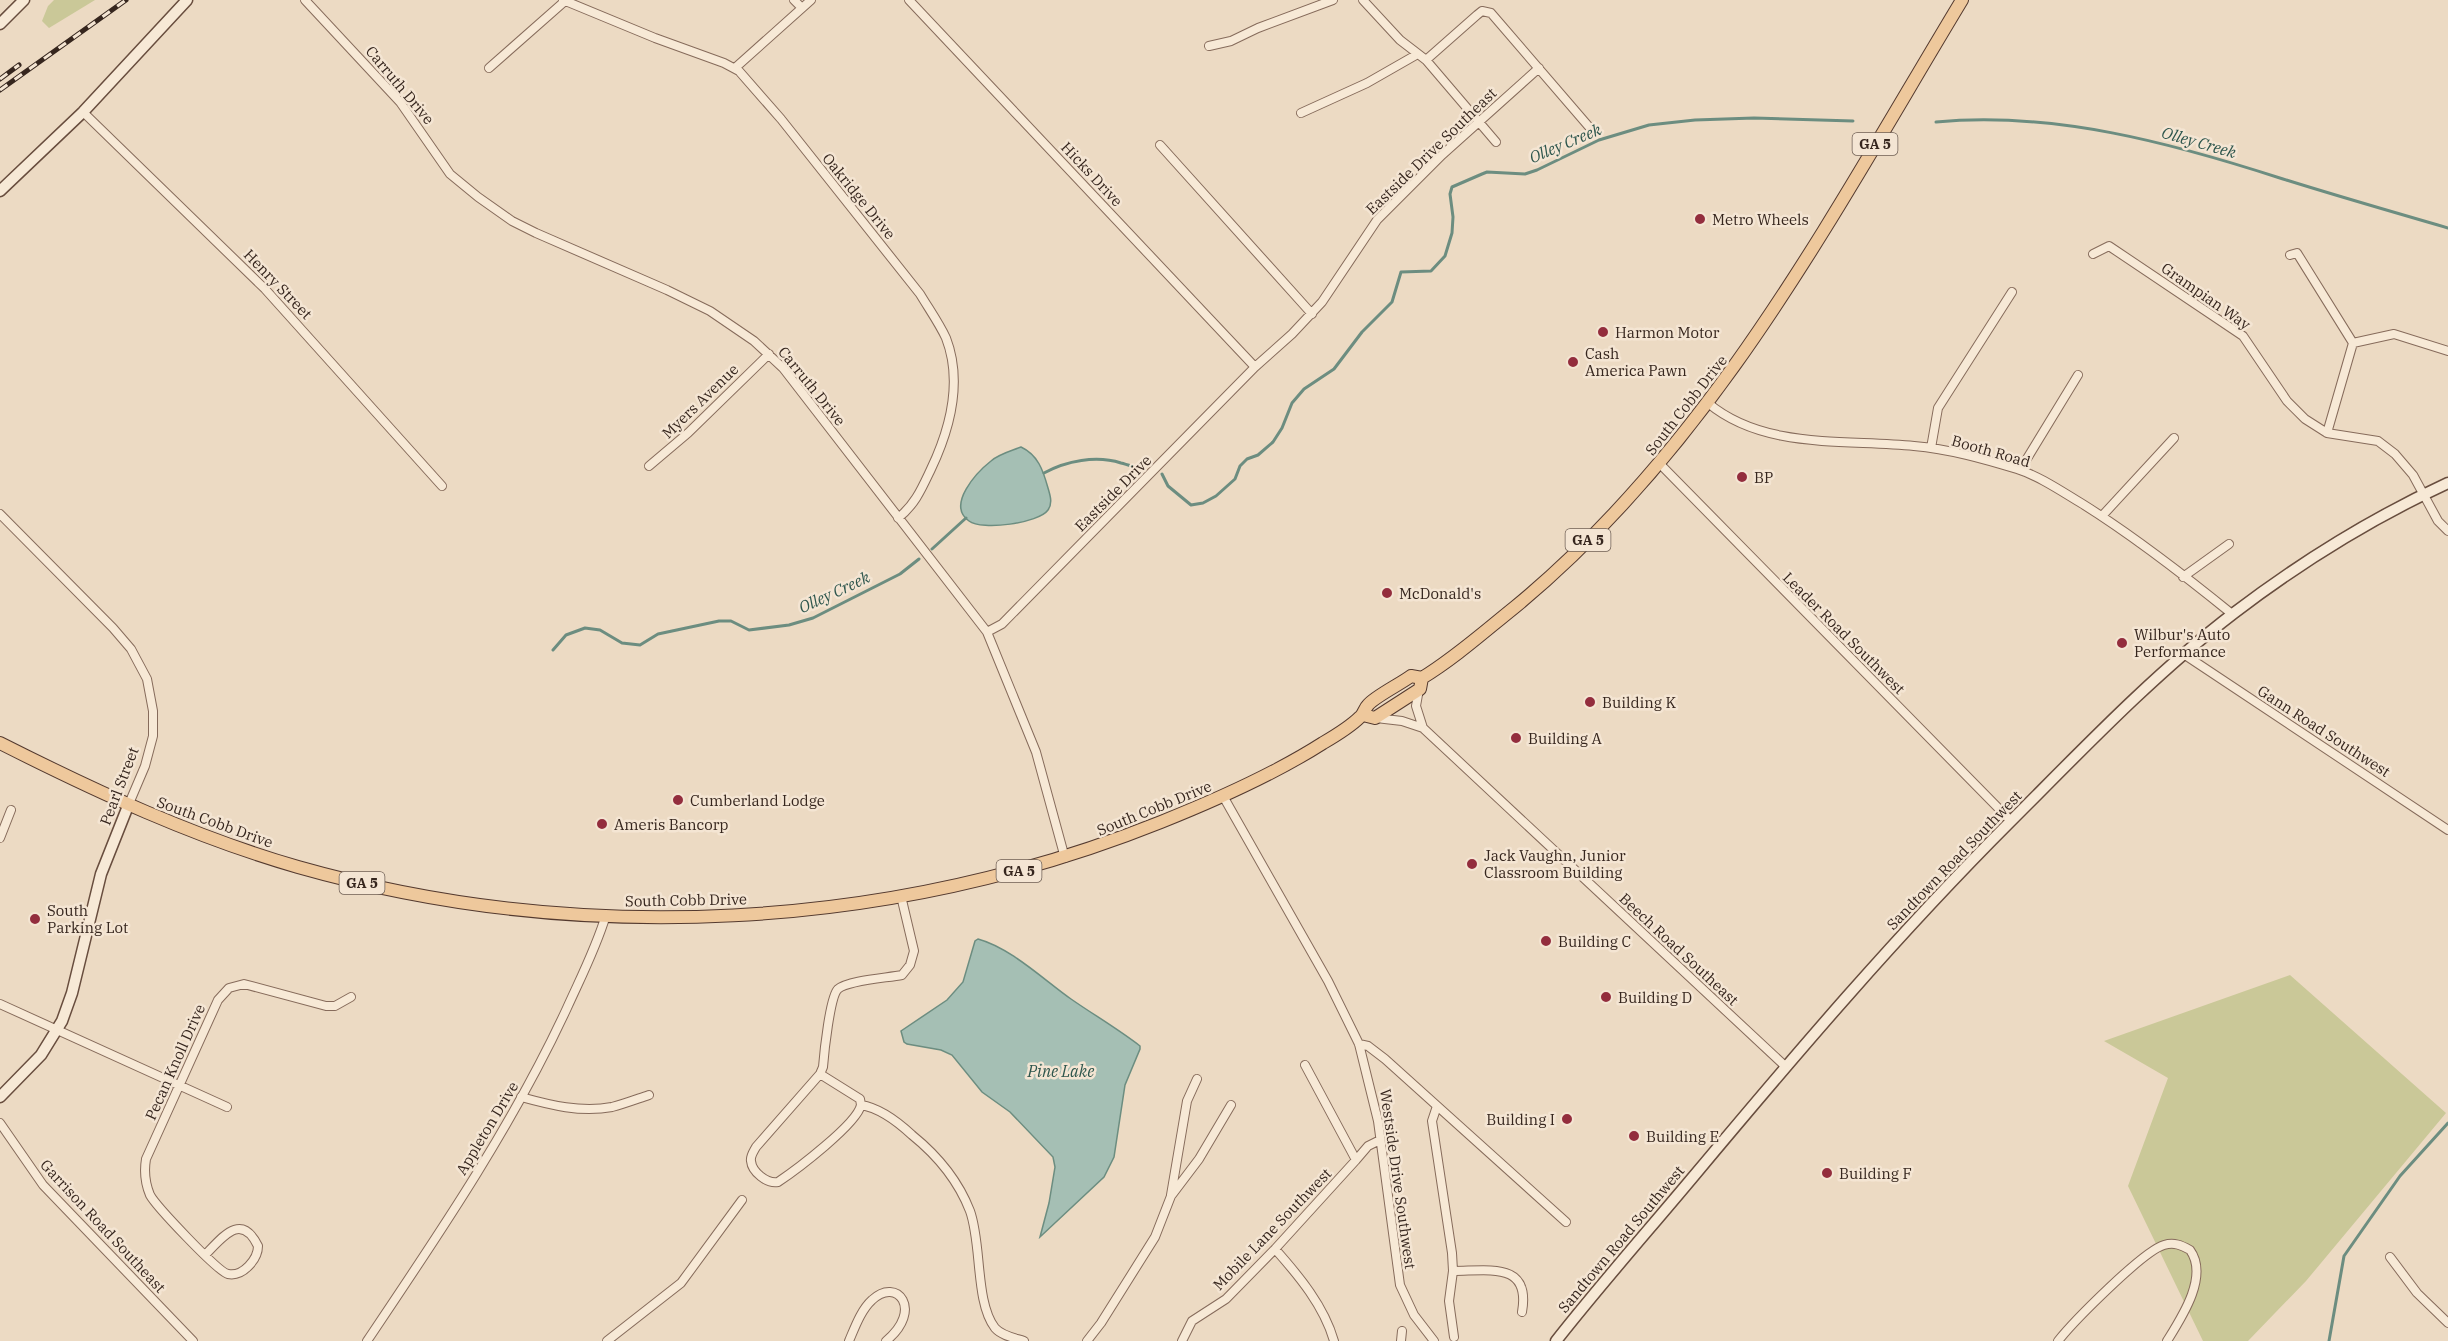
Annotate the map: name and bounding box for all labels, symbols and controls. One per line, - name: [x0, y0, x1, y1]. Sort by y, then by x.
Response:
- street label: Carruth Drive: [362, 42, 438, 128]
- street label: Eastside Drive Southeast: [1362, 84, 1500, 218]
- water label: Olley Creek: [1526, 119, 1605, 167]
- water label: Olley Creek: [2159, 122, 2239, 162]
- road number: GA 5: [1852, 133, 1898, 155]
- street label: Hicks Drive: [1057, 138, 1127, 210]
- street label: Oakridge Drive: [818, 149, 900, 243]
- place label: Metro Wheels: [1712, 210, 1809, 229]
- marker: Metro Wheels: [1693, 212, 1707, 226]
- street label: Henry Street: [240, 245, 316, 323]
- street label: Grampian Way: [2158, 258, 2254, 334]
- place label: Harmon Motor: [1615, 323, 1720, 342]
- marker: Harmon Motor: [1596, 325, 1610, 339]
- street label: Carruth Drive: [774, 342, 850, 430]
- place label: Cash America Pawn: [1585, 344, 1687, 380]
- street label: South Cobb Drive: [1641, 351, 1731, 459]
- marker: Cash America Pawn: [1566, 355, 1580, 369]
- street label: Myers Avenue: [658, 360, 742, 442]
- street label: Booth Road: [1949, 431, 2033, 471]
- street label: Eastside Drive: [1071, 451, 1155, 535]
- place label: BP: [1754, 468, 1773, 487]
- marker: BP: [1735, 470, 1749, 484]
- road number: GA 5: [1566, 529, 1610, 551]
- water label: Olley Creek: [795, 567, 873, 617]
- street label: Leader Road Southwest: [1779, 568, 1909, 698]
- place label: McDonald's: [1399, 584, 1481, 603]
- marker: McDonald's: [1380, 586, 1394, 600]
- place label: Wilbur's Auto Performance: [2134, 625, 2230, 661]
- marker: Wilbur's Auto Performance: [2115, 636, 2129, 650]
- street label: Gann Road Southwest: [2254, 681, 2394, 781]
- place label: Building K: [1602, 693, 1676, 712]
- marker: Building K: [1583, 695, 1597, 709]
- place label: Building A: [1528, 729, 1602, 748]
- marker: Building A: [1509, 731, 1523, 745]
- street label: Pearl Street: [95, 744, 143, 828]
- street label: South Cobb Drive: [1094, 776, 1214, 840]
- street label: Sandtown Road Southwest: [1882, 786, 2026, 934]
- place label: Cumberland Lodge: [690, 791, 825, 810]
- street label: South Cobb Drive: [154, 792, 276, 852]
- marker: Cumberland Lodge: [671, 793, 685, 807]
- place label: Ameris Bancorp: [614, 815, 729, 834]
- marker: Ameris Bancorp: [595, 817, 609, 831]
- place label: Jack Vaughn, Junior Classroom Building: [1484, 846, 1626, 882]
- marker: Jack Vaughn, Junior Classroom Building: [1465, 857, 1479, 871]
- road number: GA 5: [996, 860, 1042, 882]
- road number: GA 5: [340, 872, 385, 894]
- street label: South Cobb Drive: [625, 889, 747, 911]
- street label: Beech Road Southeast: [1615, 889, 1743, 1009]
- place label: South Parking Lot: [47, 901, 128, 937]
- marker: South Parking Lot: [28, 912, 42, 926]
- place label: Building C: [1558, 932, 1631, 951]
- marker: Building C: [1539, 934, 1553, 948]
- place label: Building D: [1618, 988, 1692, 1007]
- marker: Building D: [1599, 990, 1613, 1004]
- street label: Pecan Knoll Drive: [141, 1001, 209, 1123]
- water label: Pine Lake: [1027, 1061, 1094, 1081]
- street label: Appleton Drive: [452, 1078, 522, 1178]
- street label: Westside Drive Southwest: [1376, 1088, 1420, 1270]
- place label: Building I: [1486, 1110, 1555, 1129]
- marker: Building I: [1560, 1112, 1574, 1126]
- place label: Building E: [1646, 1127, 1719, 1146]
- marker: Building E: [1627, 1129, 1641, 1143]
- street label: Garrison Road Southeast: [36, 1155, 170, 1297]
- street label: Sandtown Road Southwest: [1554, 1161, 1688, 1317]
- street label: Mobile Lane Southwest: [1209, 1164, 1335, 1294]
- place label: Building F: [1839, 1164, 1912, 1183]
- marker: Building F: [1820, 1166, 1834, 1180]

